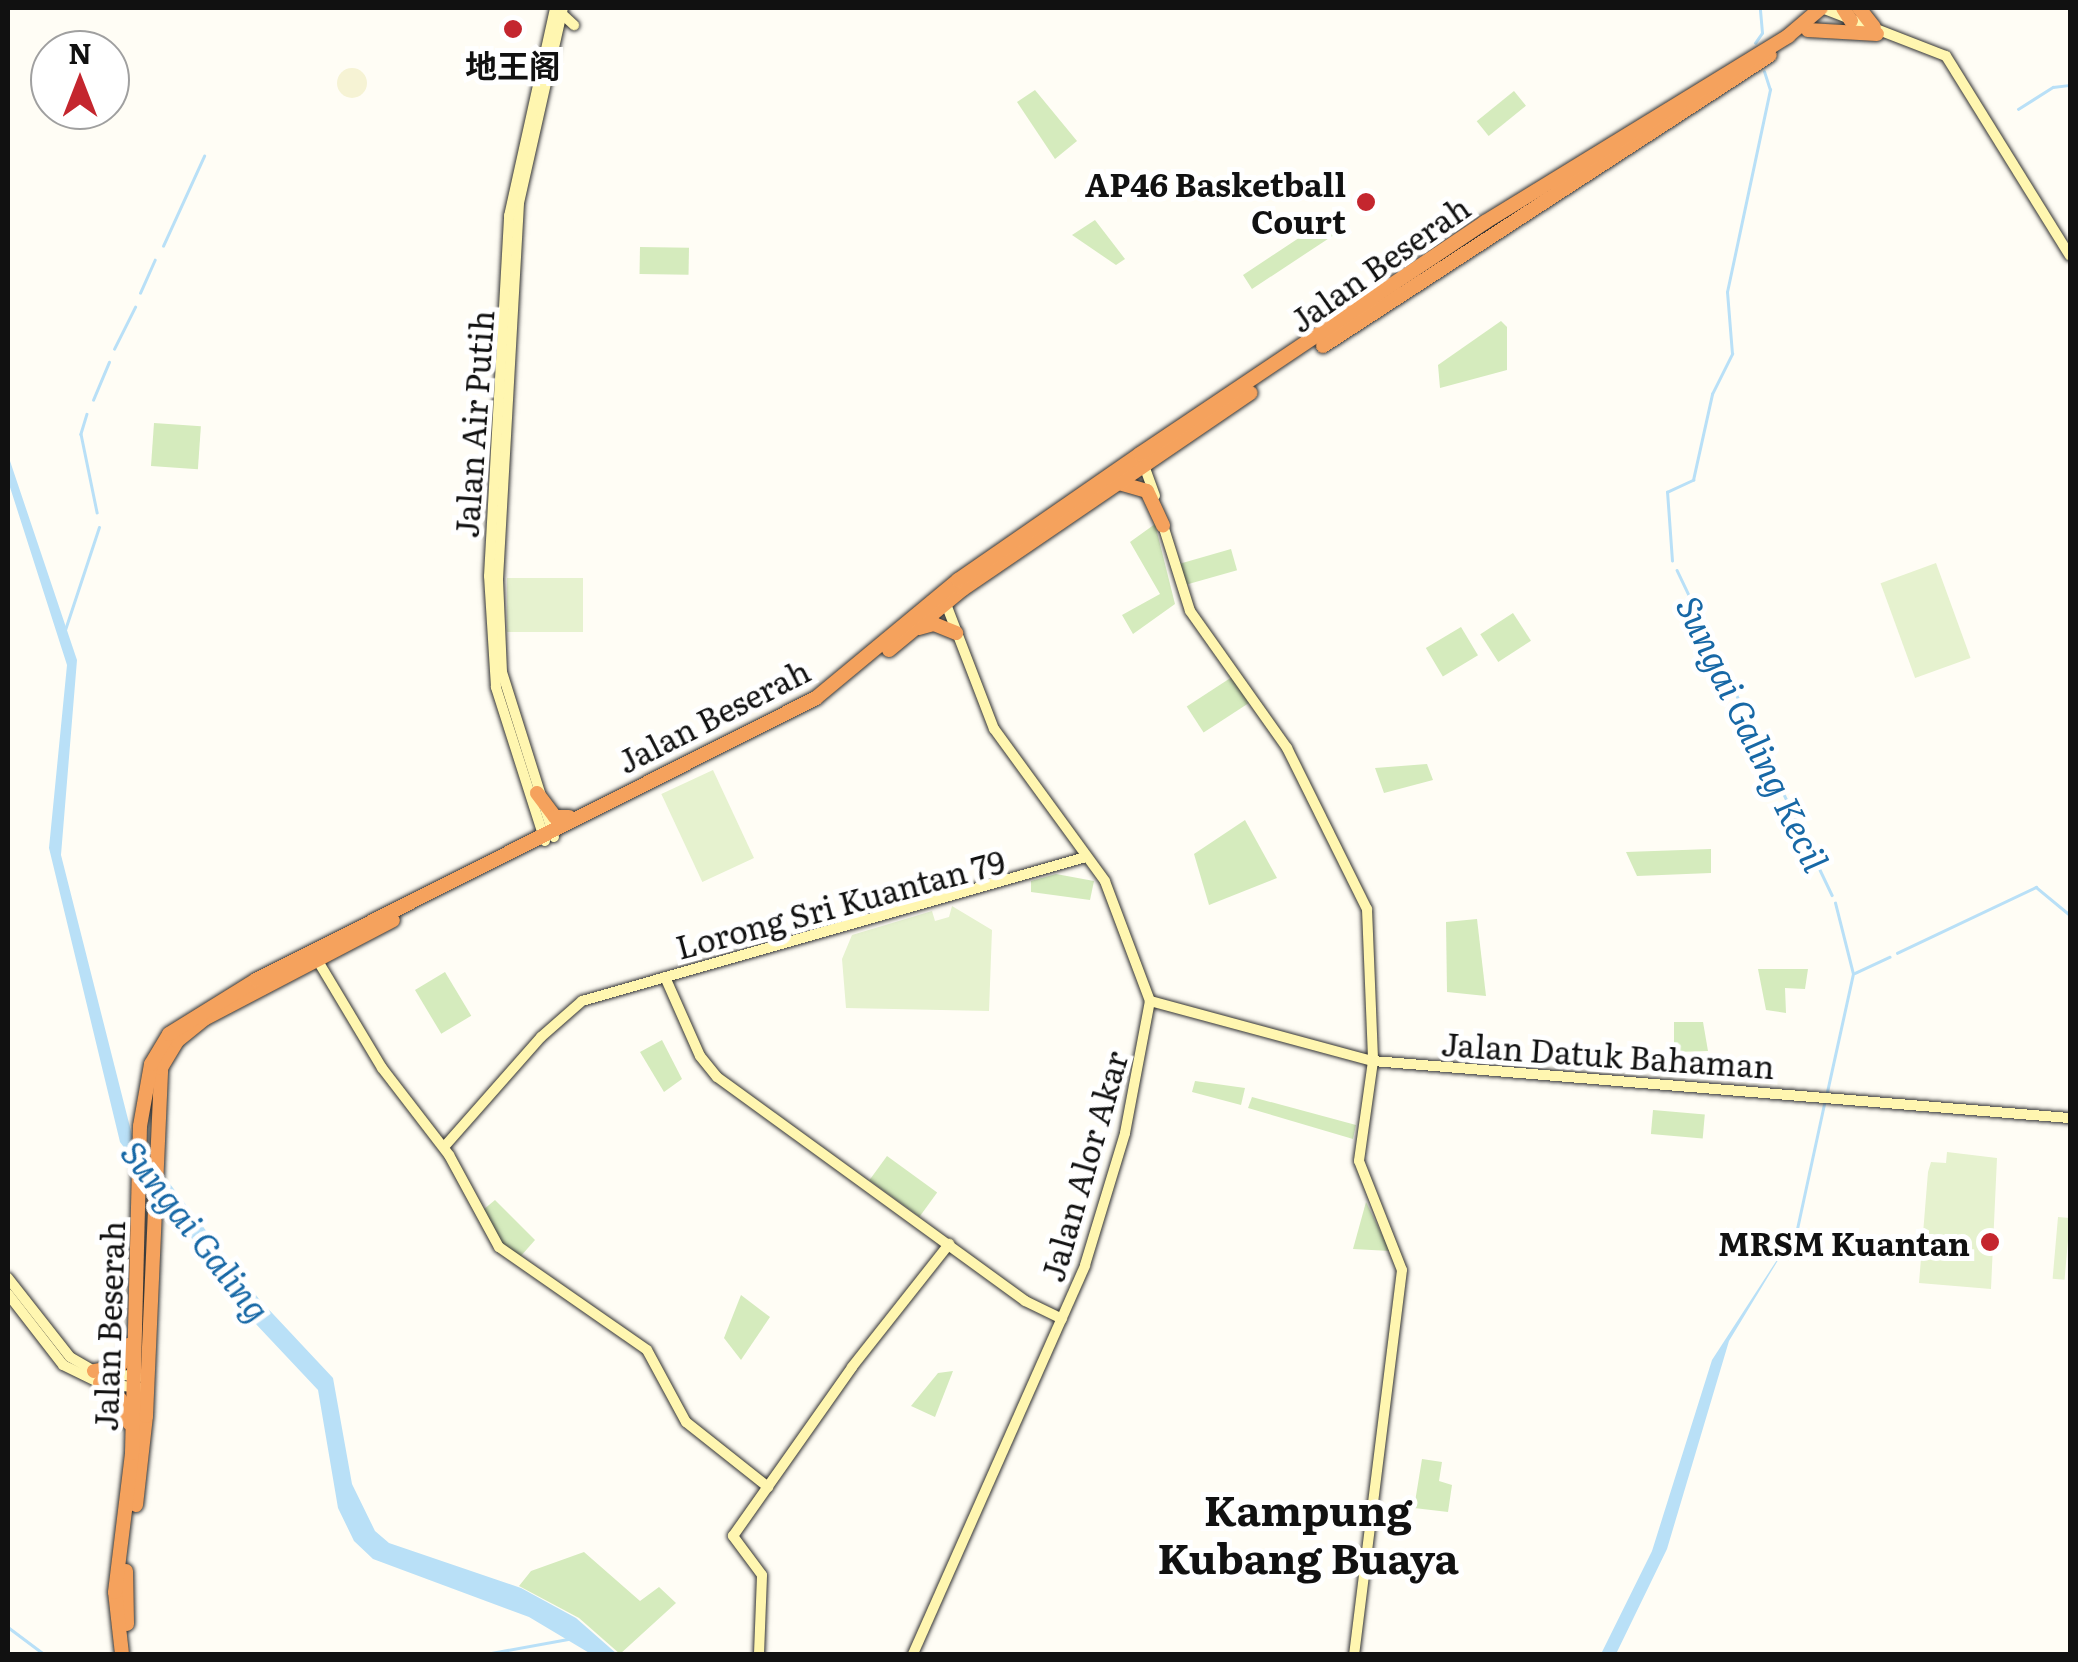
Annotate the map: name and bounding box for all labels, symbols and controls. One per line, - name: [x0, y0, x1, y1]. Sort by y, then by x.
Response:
- marker: 地王阁: [502, 18, 524, 40]
- north arrow: [30, 30, 130, 130]
- text: N: [68, 31, 92, 73]
- place label: 地王阁: [465, 45, 561, 83]
- place label: AP46 Basketball Court: [1085, 165, 1346, 240]
- street label: Jalan Beserah: [1282, 187, 1476, 339]
- marker: AP46 Basketball Court: [1355, 191, 1377, 213]
- street label: Jalan Air Putih: [446, 309, 500, 539]
- water label: Sungai Galing Kecil: [1669, 589, 1839, 877]
- street label: Jalan Beserah: [610, 650, 816, 780]
- street label: Lorong Sri Kuantan 79: [671, 841, 1009, 965]
- street label: Jalan Datuk Bahaman: [1440, 1023, 1776, 1085]
- street label: Jalan Alor Akar: [1032, 1046, 1134, 1286]
- water label: Sungai Galing: [114, 1131, 280, 1329]
- street label: Jalan Beserah: [85, 1220, 131, 1432]
- place label: MRSM Kuantan: [1718, 1223, 1970, 1261]
- marker: MRSM Kuantan: [1979, 1231, 2001, 1253]
- district label: Kampung Kubang Buaya: [1157, 1483, 1459, 1582]

